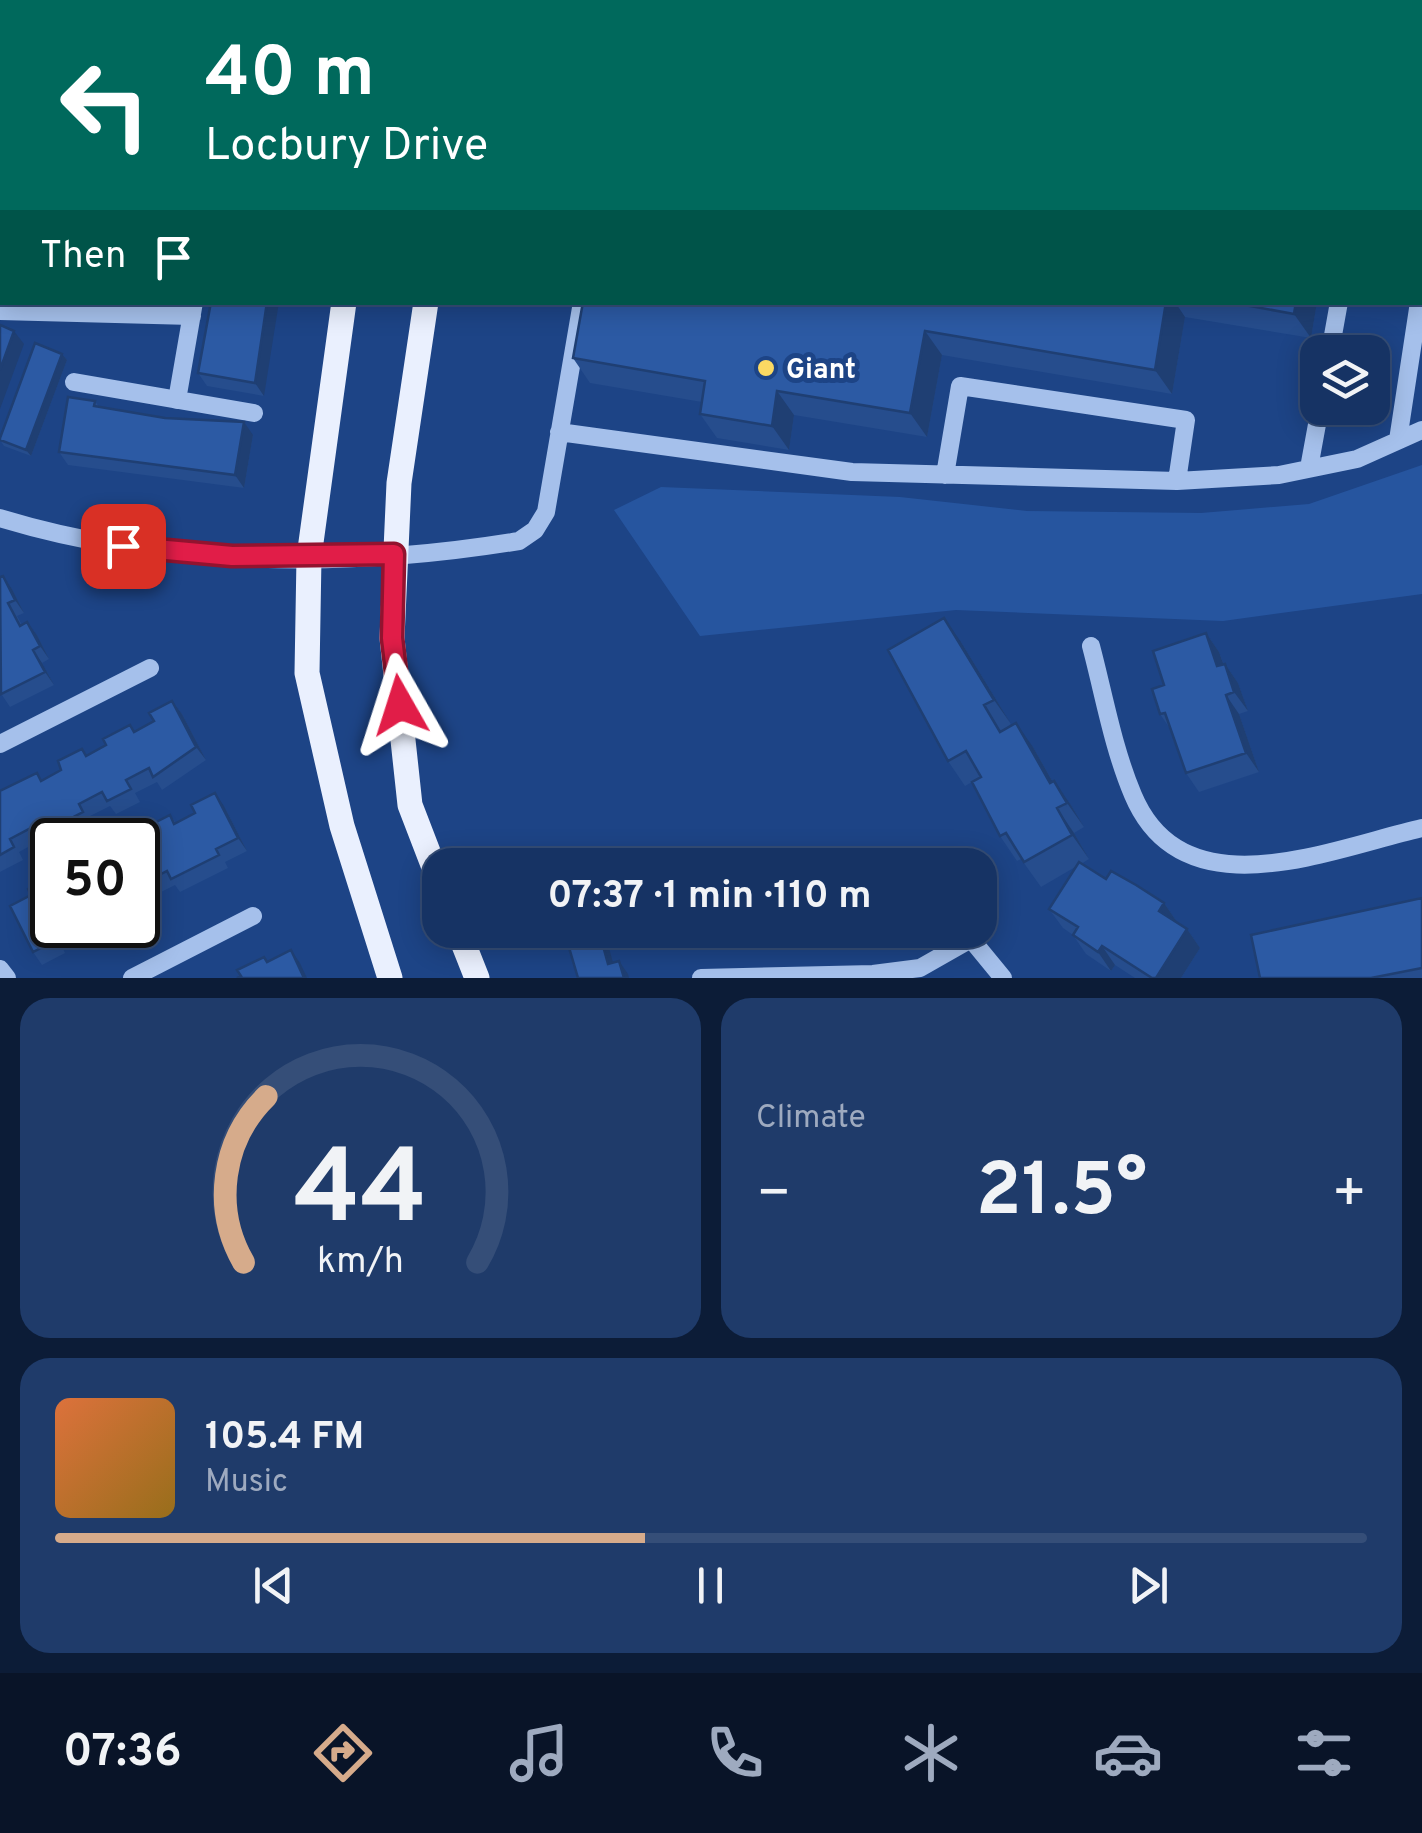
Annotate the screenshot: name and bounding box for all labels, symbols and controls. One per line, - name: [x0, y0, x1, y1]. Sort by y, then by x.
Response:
- text: 40 m: [205, 32, 375, 121]
- icon: left: [40, 40, 170, 170]
- text: Locbury Drive: [205, 119, 488, 176]
- icon: arrive: [146, 230, 201, 285]
- text: Then: [40, 233, 126, 282]
- map controls: [1300, 335, 1390, 425]
- button: layers: [1300, 335, 1390, 425]
- place label: Giant: [786, 353, 856, 389]
- marker: Giant: [755, 357, 777, 379]
- pin: [81, 504, 166, 589]
- icon: arrive: [96, 519, 151, 574]
- position arrow: [348, 653, 452, 757]
- speed limit sign: 50: [30, 818, 160, 948]
- text: 07:37 · 1 min · 110 m: [548, 873, 872, 922]
- text: Climate: [756, 1099, 866, 1139]
- text: 44: [294, 1128, 427, 1260]
- text: 21.5°: [976, 1147, 1147, 1242]
- text: −: [756, 1161, 791, 1231]
- text: +: [1332, 1161, 1367, 1231]
- text: km/h: [317, 1240, 404, 1286]
- text: 105.4 FM: [205, 1414, 364, 1463]
- text: Music: [205, 1463, 288, 1503]
- icon: previous: [246, 1558, 301, 1613]
- icon: pause: [683, 1558, 738, 1613]
- icon: next: [1121, 1558, 1176, 1613]
- icon: directions: [308, 1718, 378, 1788]
- icon: music: [504, 1718, 574, 1788]
- icon: phone: [700, 1718, 770, 1788]
- icon: climate: [896, 1718, 966, 1788]
- icon: car: [1093, 1718, 1163, 1788]
- icon: filters: [1289, 1718, 1359, 1788]
- text: 07:36: [63, 1725, 182, 1782]

